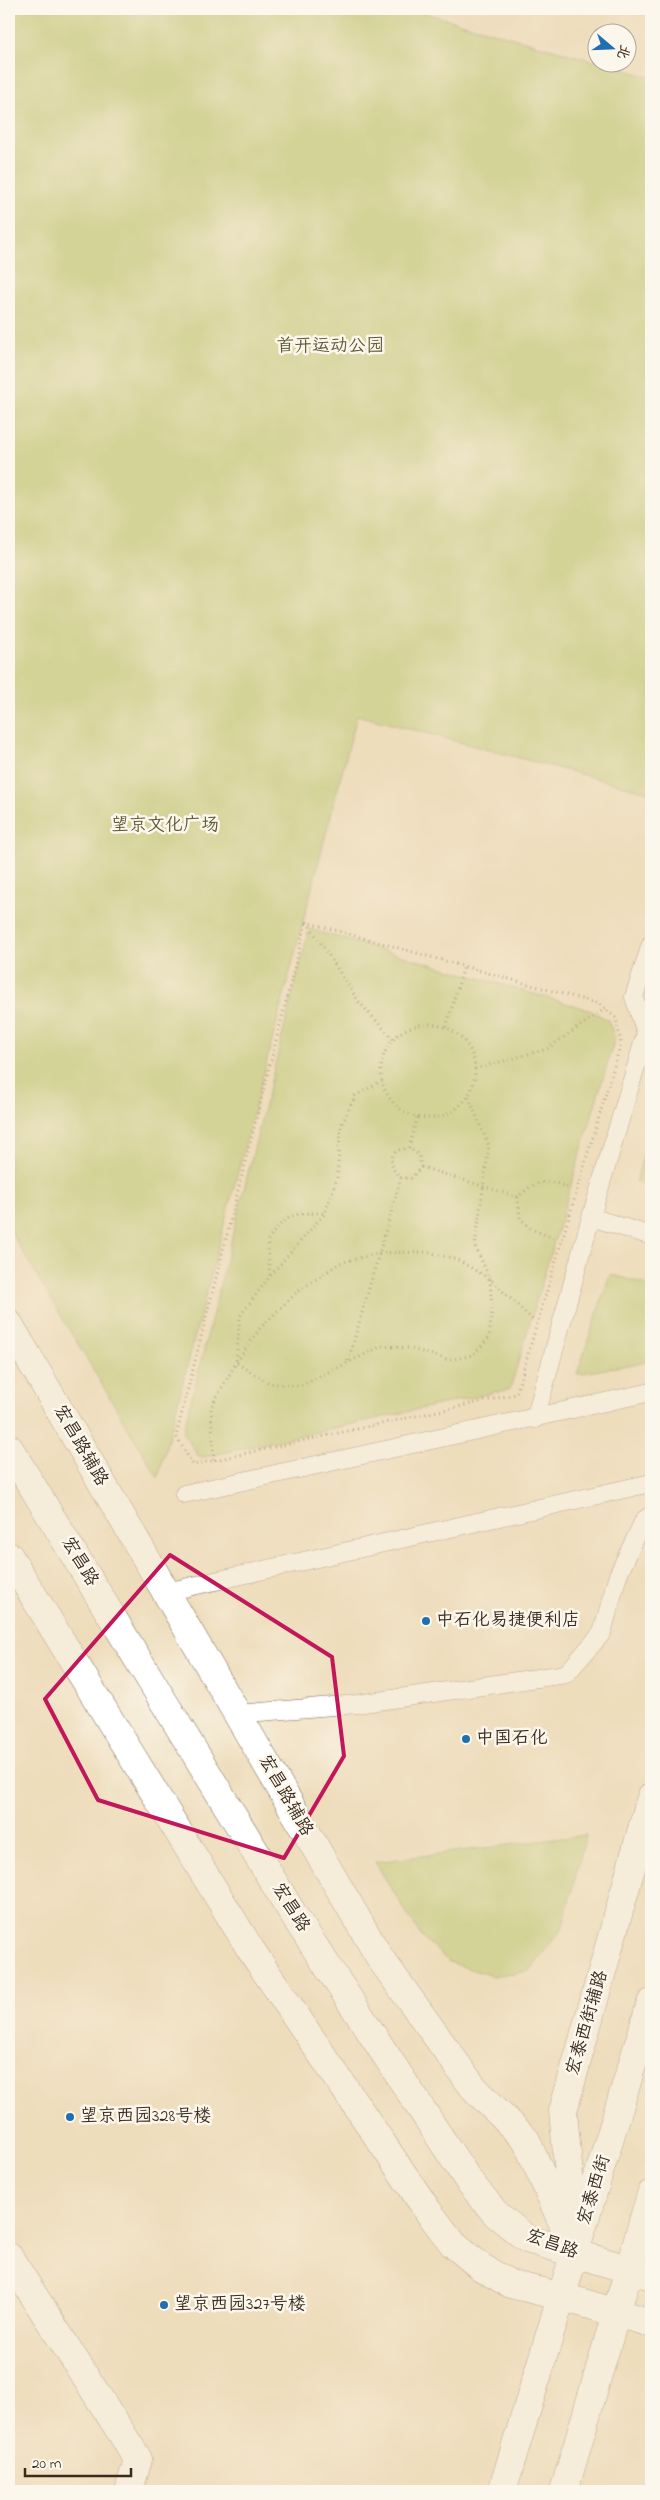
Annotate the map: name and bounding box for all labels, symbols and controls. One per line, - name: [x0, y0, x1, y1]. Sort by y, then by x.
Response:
- north arrow: [588, 22, 638, 72]
- text: 北: [611, 42, 635, 62]
- park label: 首开运动公园: [276, 334, 384, 360]
- park label: 望京文化广场: [111, 813, 219, 839]
- street label: 宏昌路辅路: [46, 1401, 114, 1491]
- street label: 宏昌路: [54, 1532, 104, 1592]
- place label: 中石化易捷便利店: [436, 1608, 580, 1634]
- marker: 中石化易捷便利店: [420, 1615, 432, 1627]
- place label: 中国石化: [476, 1726, 548, 1752]
- marker: 中国石化: [460, 1733, 472, 1745]
- street label: 宏昌路辅路: [251, 1751, 319, 1841]
- street label: 宏昌路: [265, 1878, 315, 1938]
- street label: 宏泰西街辅路: [561, 1968, 615, 2078]
- place label: 望京西园328号楼: [80, 2104, 211, 2130]
- marker: 望京西园328号楼: [64, 2111, 76, 2123]
- street label: 宏泰西街: [572, 2152, 618, 2228]
- street label: 宏昌路: [522, 2224, 582, 2266]
- place label: 望京西园327号楼: [174, 2292, 306, 2318]
- marker: 望京西园327号楼: [158, 2299, 170, 2311]
- scale bar: [25, 2445, 131, 2477]
- text: 20 m: [32, 2453, 62, 2475]

